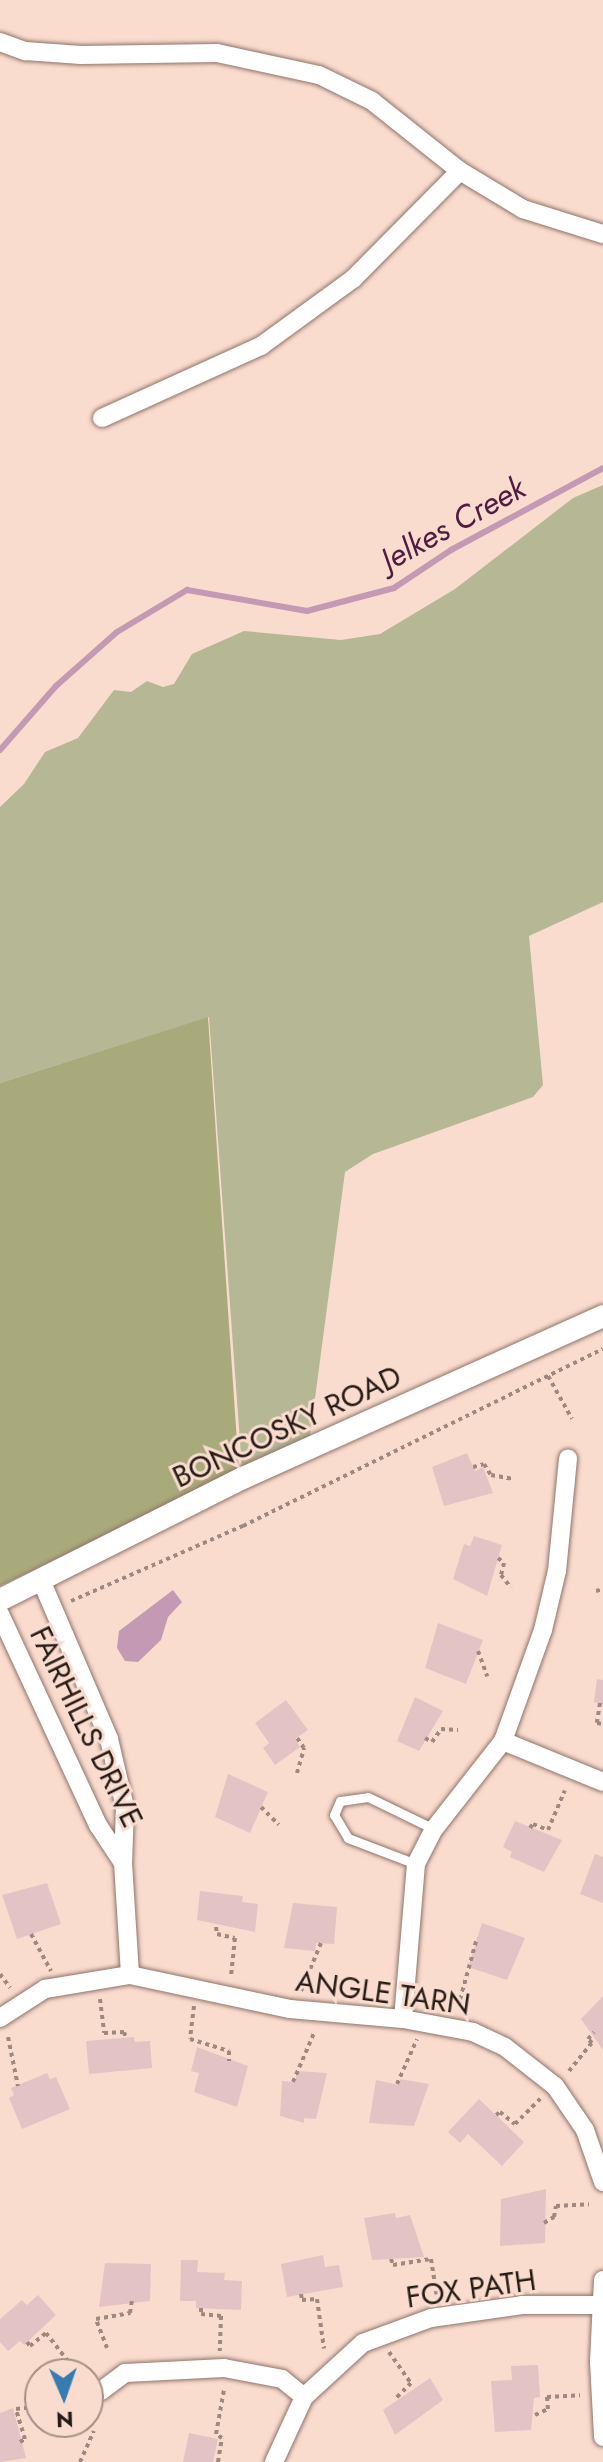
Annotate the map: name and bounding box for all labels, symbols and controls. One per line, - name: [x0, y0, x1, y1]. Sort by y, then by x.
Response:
- water label: Jelkes Creek: [374, 469, 532, 579]
- street label: BONCOSKY ROAD: [167, 1358, 407, 1496]
- street label: FAIRHILLS DRIVE: [22, 1621, 150, 1833]
- street label: ANGLE TARN: [293, 1963, 473, 2023]
- street label: FOX PATH: [404, 2262, 538, 2316]
- north arrow: [24, 2358, 104, 2438]
- text: N: [55, 2404, 74, 2436]

